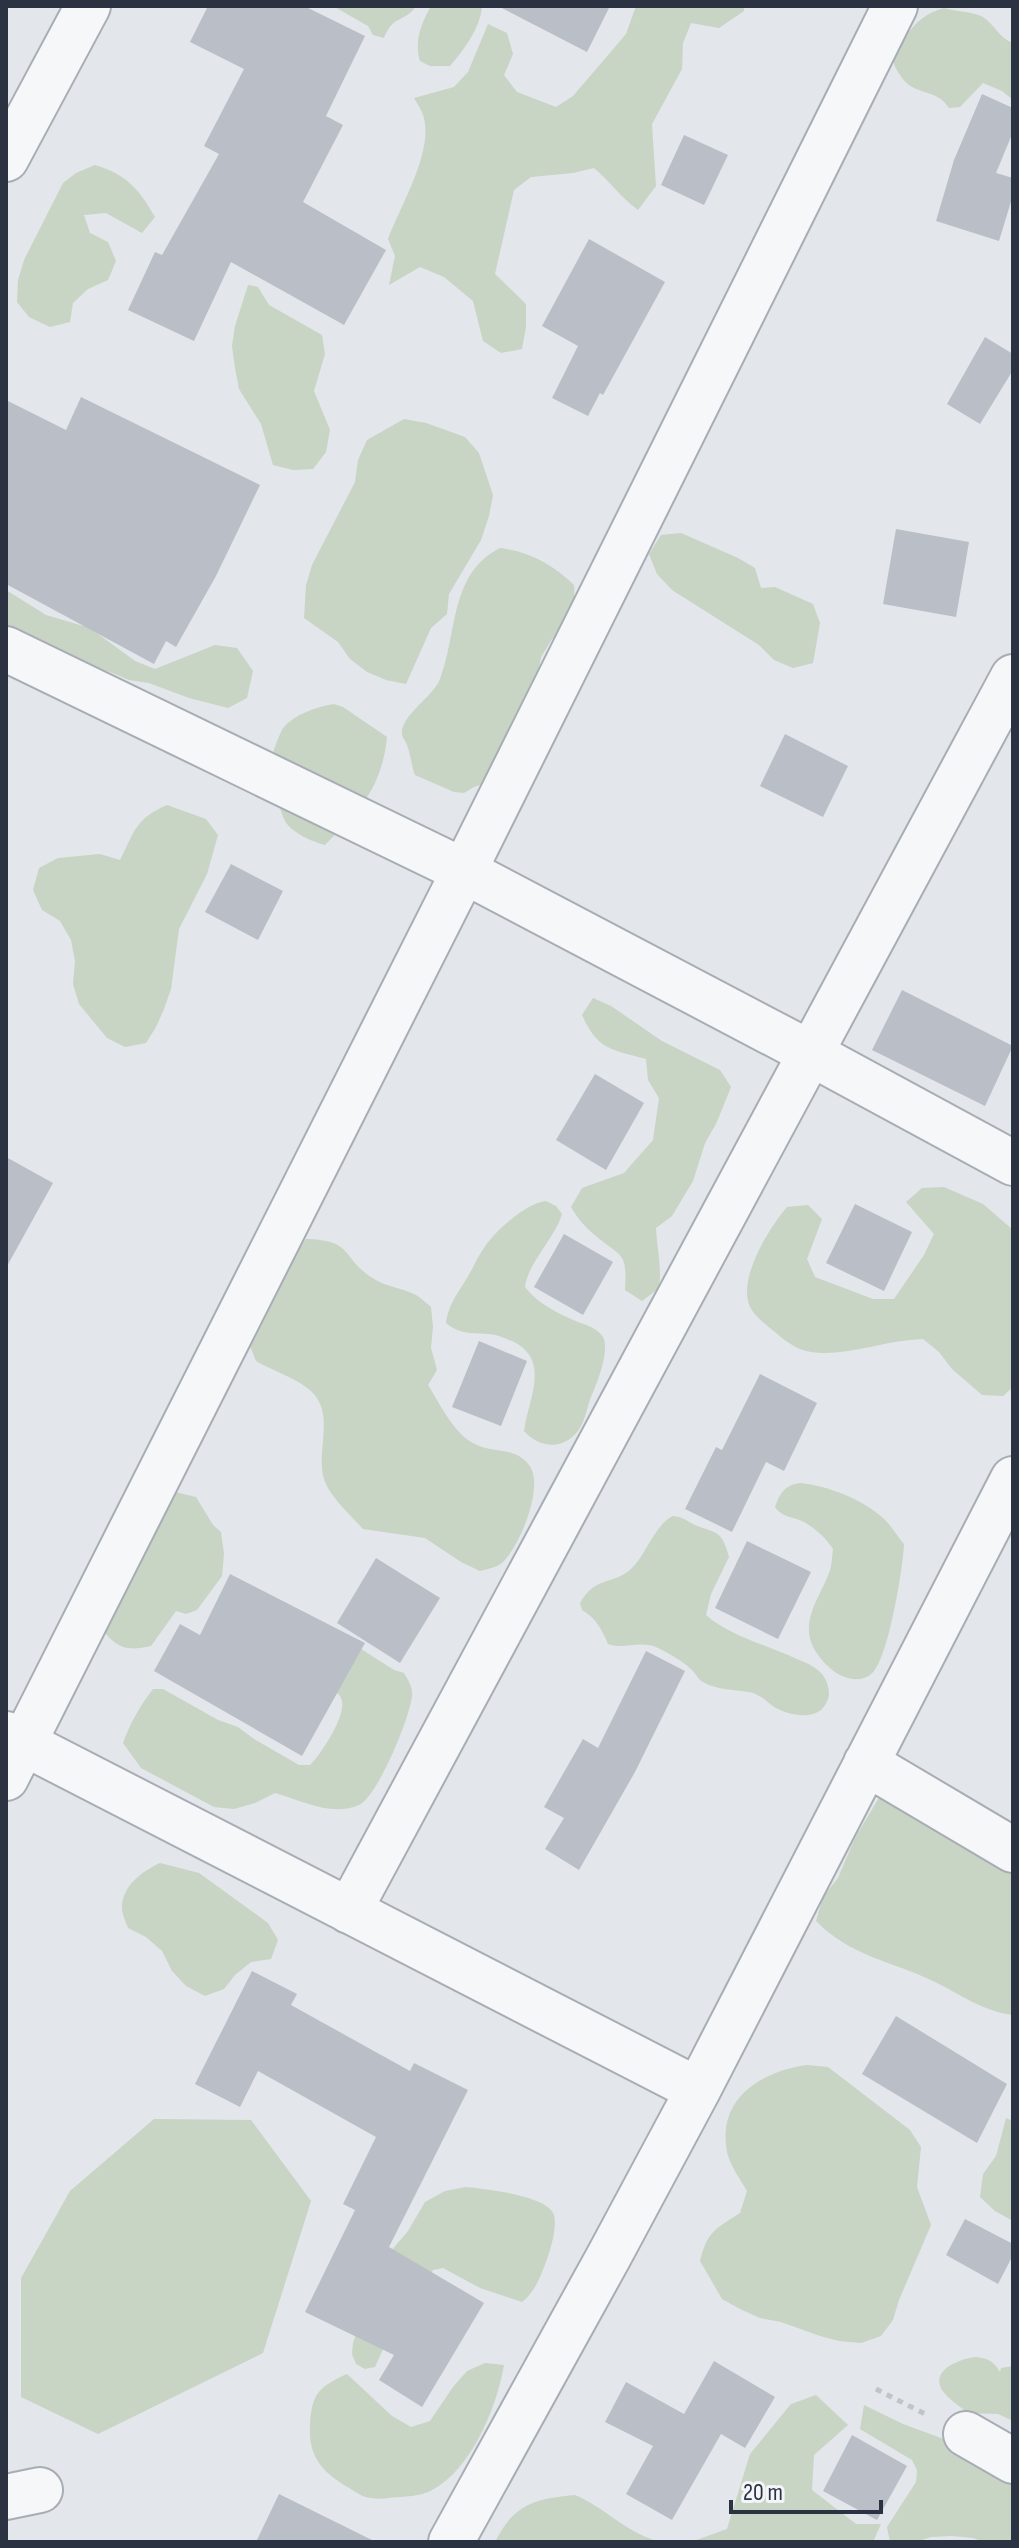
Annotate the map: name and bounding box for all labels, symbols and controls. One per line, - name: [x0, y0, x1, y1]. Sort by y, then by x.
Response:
- scale bar: [731, 2464, 881, 2514]
- text: 20 m: [743, 2478, 783, 2507]

